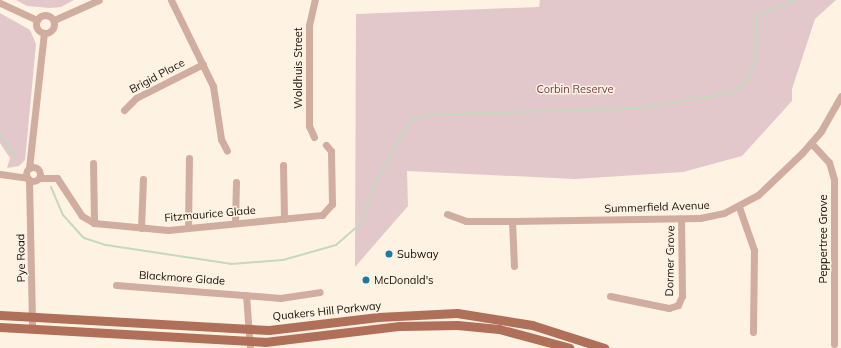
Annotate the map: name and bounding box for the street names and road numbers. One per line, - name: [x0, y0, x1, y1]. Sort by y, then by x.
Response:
- street label: Woldhuis Street: [291, 27, 305, 109]
- street label: Brigid Place: [127, 56, 187, 96]
- street label: Peppertree Grove: [816, 195, 830, 283]
- street label: Summerfield Avenue: [604, 199, 710, 215]
- street label: Fitzmaurice Glade: [164, 203, 256, 225]
- street label: Dormer Grove: [663, 225, 677, 297]
- street label: Pye Road: [14, 234, 28, 282]
- street label: Blackmore Glade: [138, 268, 226, 288]
- street label: Quakers Hill Parkway: [272, 299, 382, 323]

